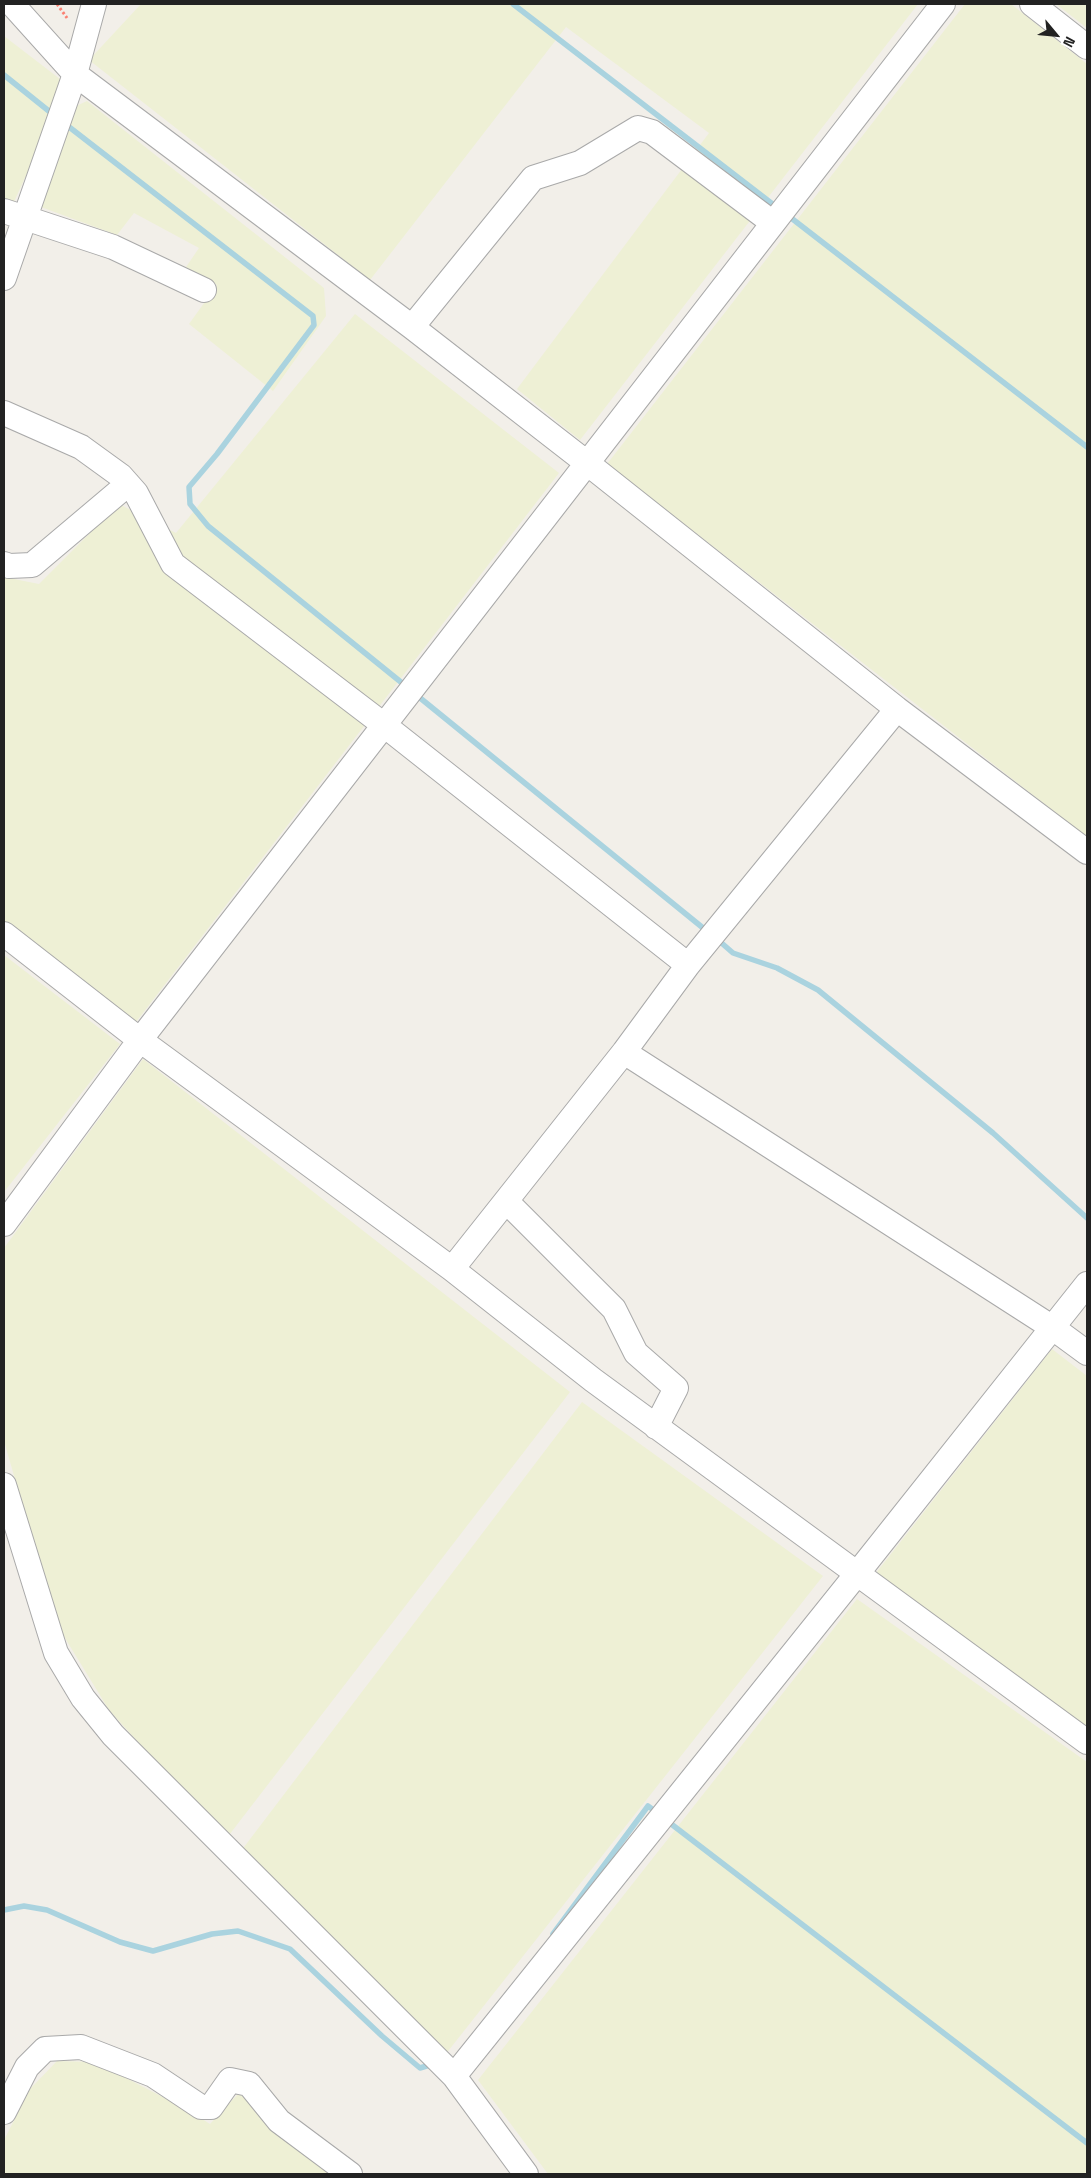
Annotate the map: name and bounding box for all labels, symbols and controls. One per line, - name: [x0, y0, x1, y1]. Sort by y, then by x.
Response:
- north arrow: [1031, 10, 1081, 60]
- text: N: [1059, 34, 1079, 50]

